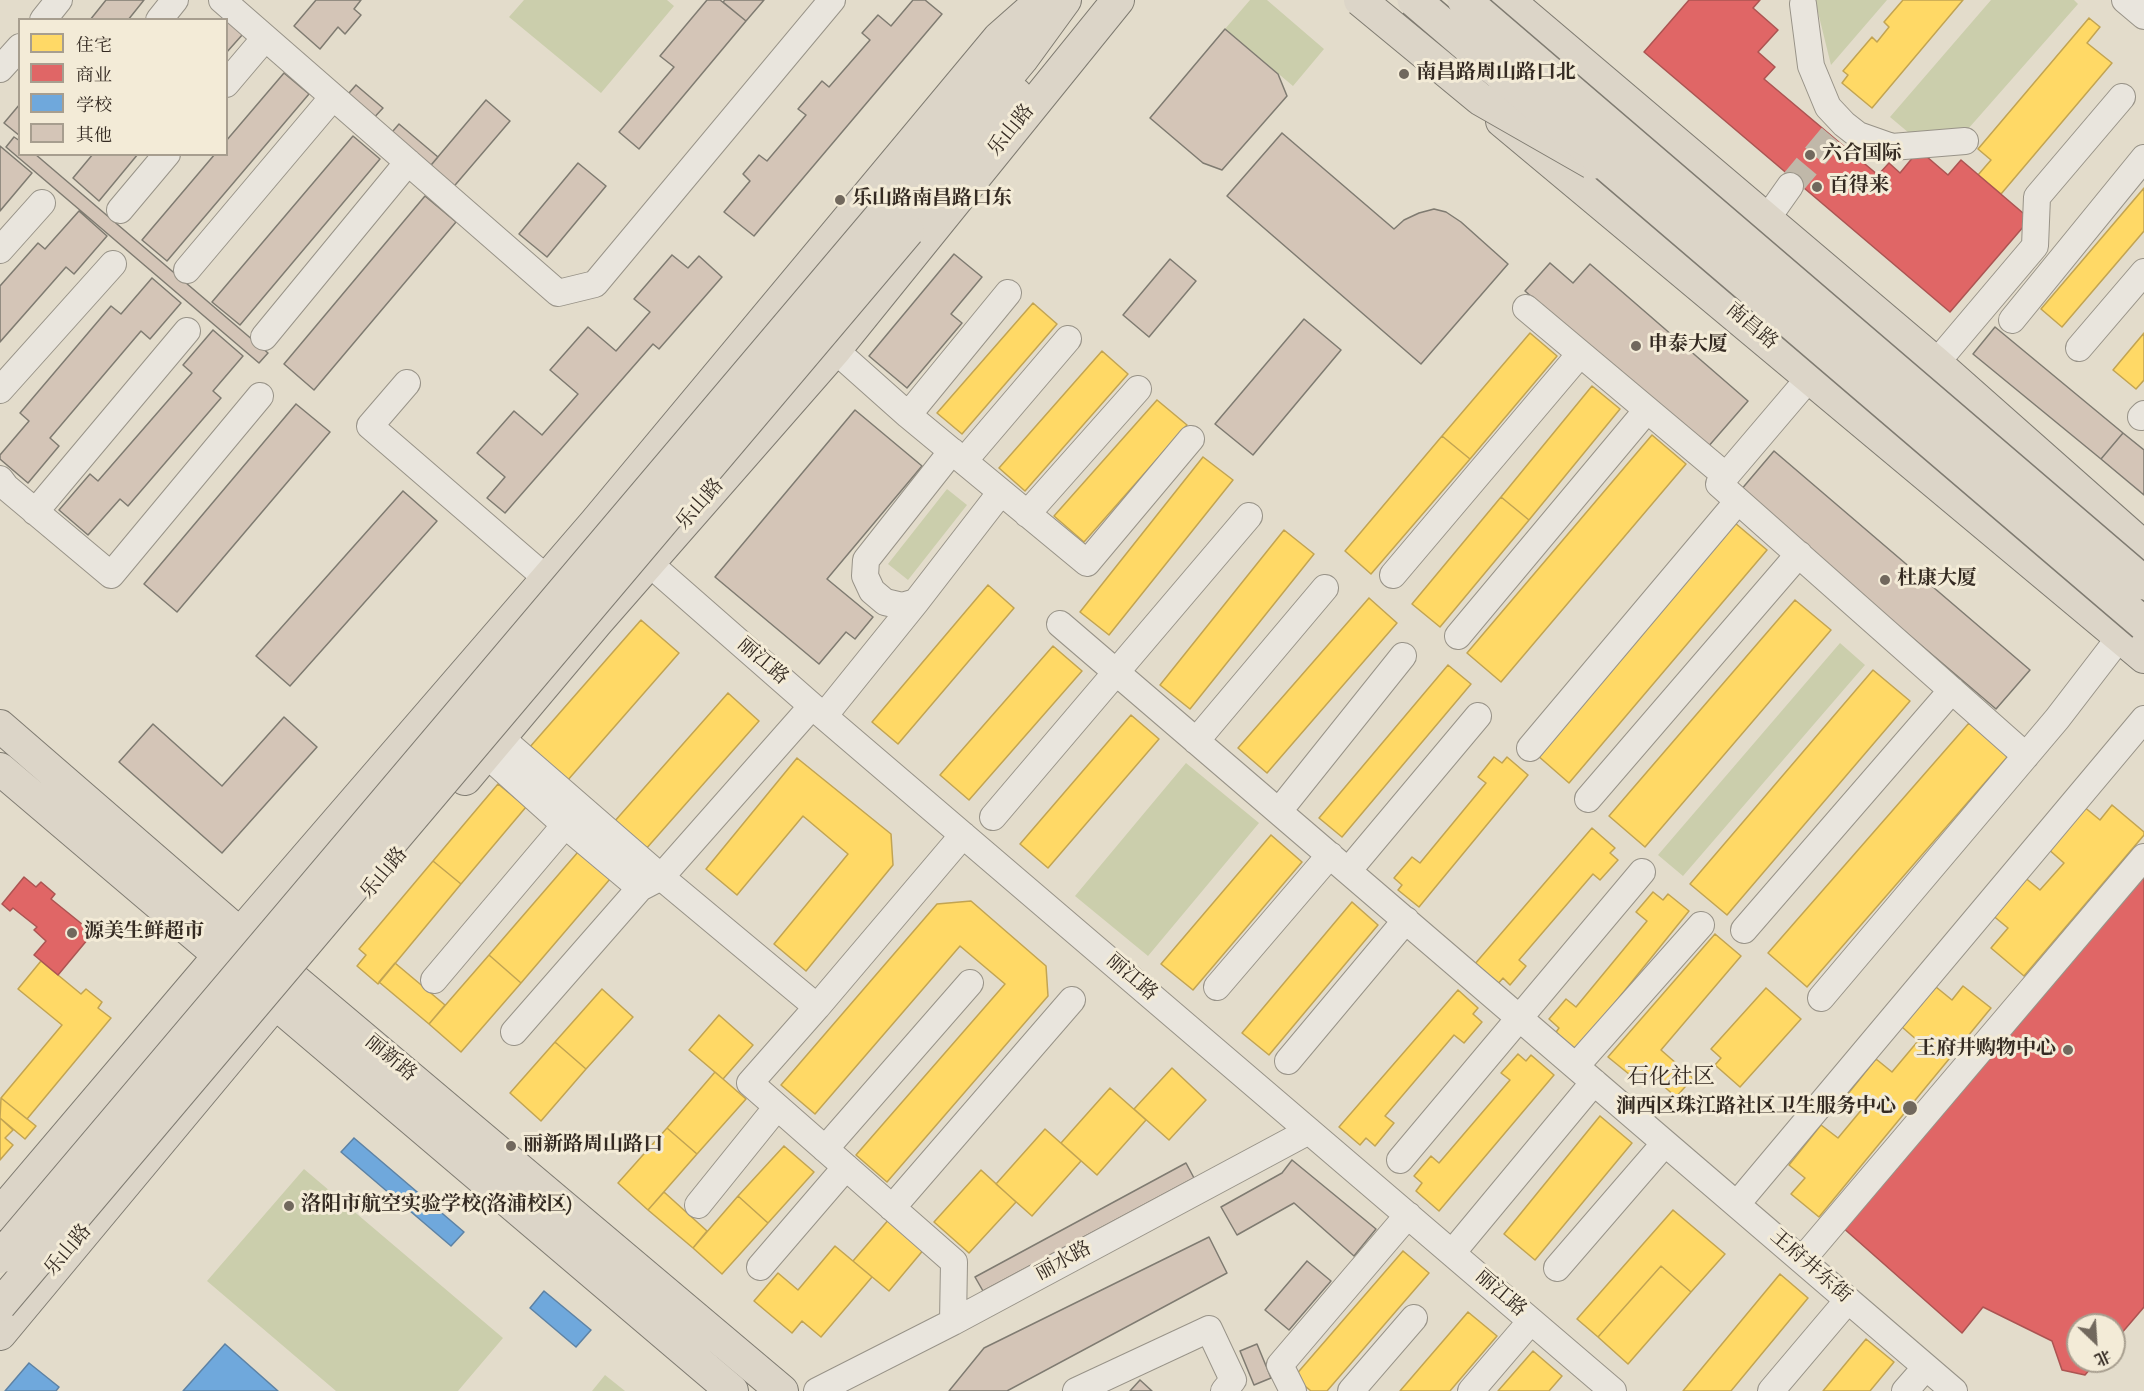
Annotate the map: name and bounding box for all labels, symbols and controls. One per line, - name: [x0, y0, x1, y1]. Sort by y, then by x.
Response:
- legend: [18, 18, 228, 156]
- text: 住宅: [76, 34, 112, 57]
- place label: 南昌路周山路口北: [1416, 62, 1576, 86]
- text: 商业: [76, 64, 112, 87]
- marker: 南昌路周山路口北: [1397, 67, 1411, 81]
- text: 学校: [76, 94, 112, 117]
- street label: 乐山路: [984, 100, 1040, 162]
- text: 其他: [76, 124, 112, 147]
- place label: 六合国际: [1822, 143, 1902, 167]
- marker: 六合国际: [1803, 148, 1817, 162]
- place label: 百得来: [1829, 175, 1889, 199]
- marker: 百得来: [1810, 180, 1824, 194]
- place label: 乐山路南昌路口东: [852, 188, 1012, 212]
- marker: 乐山路南昌路口东: [833, 193, 847, 207]
- street label: 南昌路: [1720, 299, 1782, 355]
- place label: 申泰大厦: [1648, 334, 1728, 358]
- marker: 申泰大厦: [1629, 339, 1643, 353]
- street label: 乐山路: [672, 474, 730, 536]
- place label: 杜康大厦: [1897, 568, 1977, 592]
- marker: 杜康大厦: [1878, 573, 1892, 587]
- street label: 丽江路: [731, 633, 793, 691]
- street label: 乐山路: [357, 843, 413, 905]
- place label: 源美生鲜超市: [84, 921, 204, 945]
- marker: 源美生鲜超市: [65, 926, 79, 940]
- street label: 丽江路: [1100, 949, 1162, 1007]
- street label: 丽新路: [359, 1031, 421, 1087]
- place label: 王府井购物中心: [1916, 1038, 2056, 1062]
- marker: 王府井购物中心: [2061, 1043, 2075, 1057]
- district label: 石化社区: [1627, 1065, 1715, 1091]
- place label: 涧西区珠江路社区卫生服务中心: [1616, 1096, 1896, 1120]
- marker: 涧西区珠江路社区卫生服务中心: [1901, 1099, 1919, 1117]
- place label: 丽新路周山路口: [523, 1134, 663, 1158]
- marker: 丽新路周山路口: [504, 1139, 518, 1153]
- place label: 洛阳市航空实验学校(洛浦校区): [301, 1194, 572, 1218]
- marker: 洛阳市航空实验学校(洛浦校区): [282, 1199, 296, 1213]
- street label: 乐山路: [41, 1220, 97, 1282]
- street label: 王府井东街: [1764, 1225, 1856, 1309]
- street label: 丽水路: [1032, 1237, 1096, 1287]
- street label: 丽江路: [1469, 1265, 1531, 1323]
- north arrow: [2066, 1313, 2126, 1373]
- text: 北: [2091, 1345, 2114, 1370]

